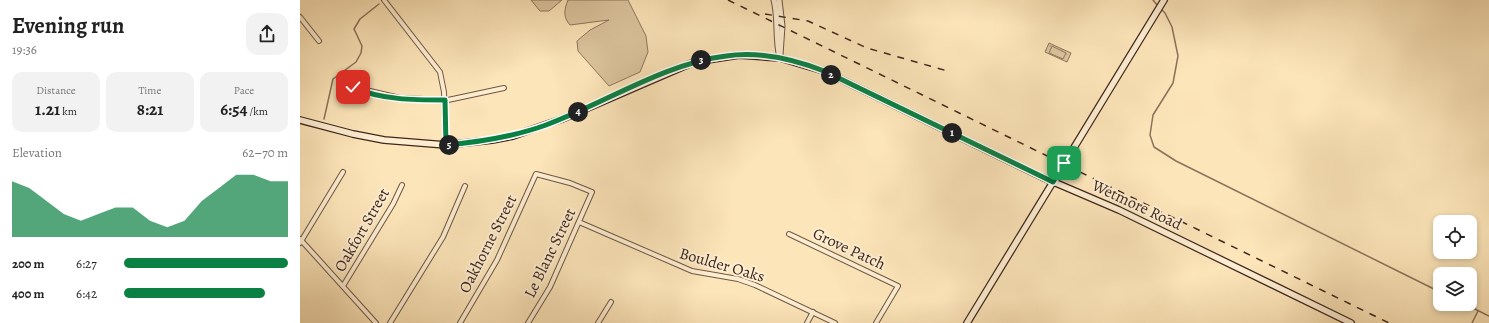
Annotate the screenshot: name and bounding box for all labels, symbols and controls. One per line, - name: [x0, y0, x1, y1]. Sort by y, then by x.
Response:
- text: Evening run: [12, 11, 124, 41]
- button: share: [246, 13, 288, 55]
- text: 19:36: [12, 41, 37, 58]
- pin: 3: [691, 50, 711, 70]
- text: 3: [699, 52, 703, 67]
- pin: 2: [821, 65, 841, 85]
- text: 2: [828, 67, 834, 82]
- pin: [336, 70, 370, 104]
- icon: check: [342, 76, 364, 98]
- text: Distance: [36, 83, 76, 98]
- text: Time: [139, 83, 161, 98]
- text: Pace: [234, 83, 254, 98]
- text: 1.21: [35, 98, 60, 121]
- text: 8:21: [137, 98, 163, 121]
- text: 6:54: [220, 98, 247, 121]
- pin: 4: [568, 102, 588, 122]
- text: km: [60, 104, 77, 119]
- text: /km: [247, 104, 268, 119]
- text: 4: [575, 104, 581, 119]
- pin: 1: [942, 123, 962, 143]
- text: 1: [950, 125, 954, 140]
- pin: 5: [439, 135, 459, 155]
- text: 5: [447, 137, 451, 152]
- text: Elevation: [12, 144, 62, 161]
- text: 62–70 m: [242, 144, 288, 161]
- pin: [1047, 146, 1081, 180]
- icon: arrive: [1053, 152, 1075, 174]
- street label: Wetmore Road: [1087, 174, 1186, 236]
- street label: Oakfort Street: [329, 184, 395, 276]
- street label: Oakhorne Street: [454, 191, 522, 297]
- street label: Le Blanc Street: [519, 204, 581, 302]
- map controls: [1433, 215, 1477, 311]
- button: locate: [1433, 215, 1477, 259]
- street label: Grove Patch: [809, 223, 889, 276]
- street label: Boulder Oaks: [677, 242, 767, 288]
- text: 200 m: [12, 255, 45, 272]
- text: 6:27: [76, 255, 97, 272]
- button: layers: [1433, 267, 1477, 311]
- text: 400 m: [12, 285, 44, 302]
- text: 6:42: [76, 285, 97, 302]

